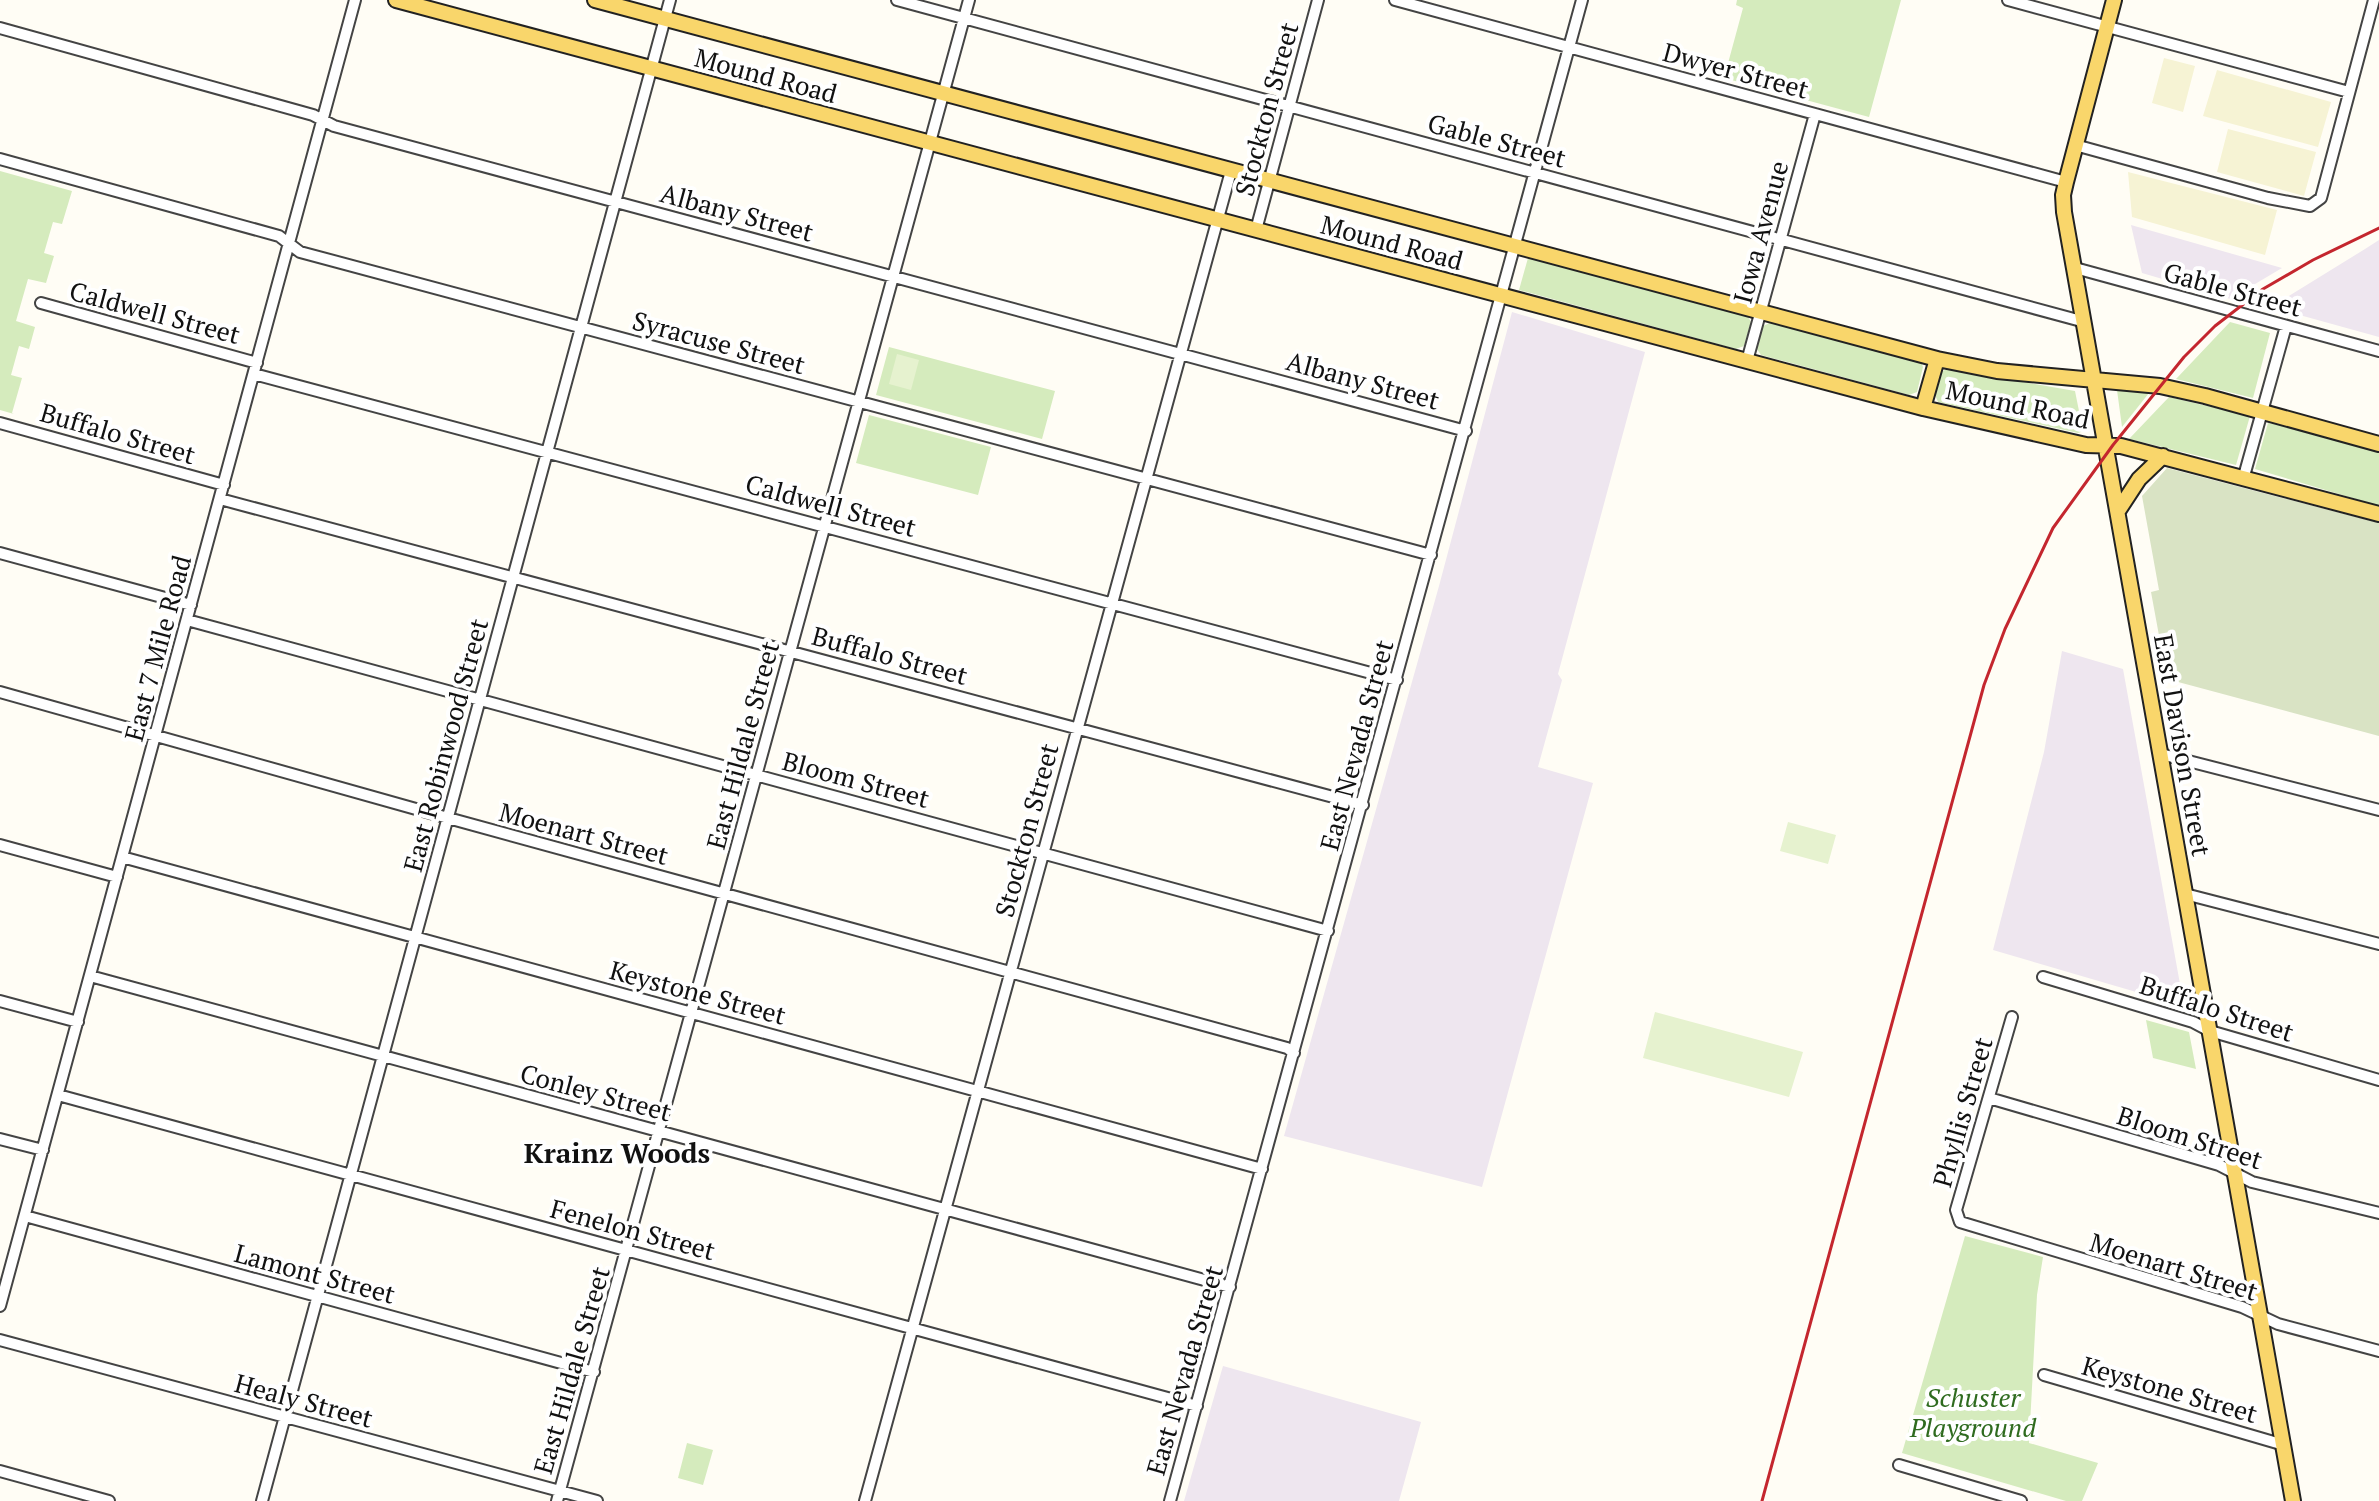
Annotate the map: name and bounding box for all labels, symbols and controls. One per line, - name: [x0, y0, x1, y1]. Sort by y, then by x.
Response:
- street label: Stockton Street: [1226, 18, 1306, 200]
- street label: Dwyer Street: [1659, 34, 1813, 106]
- street label: Mound Road: [691, 40, 841, 110]
- street label: Gable Street: [1424, 105, 1570, 175]
- street label: Iowa Avenue: [1725, 157, 1795, 307]
- street label: Albany Street: [657, 175, 818, 249]
- street label: Mound Road: [1317, 207, 1467, 277]
- street label: Gable Street: [2160, 254, 2306, 324]
- street label: Caldwell Street: [66, 273, 244, 351]
- street label: Syracuse Street: [629, 303, 809, 381]
- street label: Albany Street: [1283, 343, 1444, 417]
- street label: Mound Road: [1943, 372, 2093, 436]
- street label: Buffalo Street: [37, 395, 200, 471]
- street label: Caldwell Street: [742, 466, 920, 544]
- street label: East 7 Mile Road: [116, 551, 198, 745]
- street label: East Robinwood Street: [395, 614, 495, 875]
- street label: Buffalo Street: [808, 618, 972, 692]
- street label: East Davison Street: [2147, 631, 2219, 859]
- street label: East Nevada Street: [1312, 636, 1401, 854]
- street label: East Hildale Street: [698, 637, 786, 853]
- street label: Stockton Street: [986, 739, 1066, 921]
- street label: Bloom Street: [779, 743, 934, 815]
- street label: Moenart Street: [496, 794, 673, 872]
- street label: Keystone Street: [606, 952, 790, 1032]
- street label: Buffalo Street: [2136, 967, 2299, 1049]
- street label: Phyllis Street: [1924, 1033, 2000, 1191]
- street label: Conley Street: [517, 1055, 676, 1129]
- street label: Bloom Street: [2113, 1098, 2267, 1177]
- district label: Krainz Woods: [524, 1134, 710, 1171]
- street label: Fenelon Street: [547, 1191, 719, 1267]
- street label: Moenart Street: [2086, 1224, 2262, 1308]
- street label: Lamont Street: [231, 1235, 399, 1311]
- street label: East Nevada Street: [1138, 1261, 1230, 1479]
- street label: East Hildale Street: [525, 1262, 617, 1478]
- street label: Keystone Street: [2078, 1348, 2262, 1430]
- street label: Healy Street: [231, 1365, 377, 1435]
- park label: Schuster Playground: [1909, 1380, 2037, 1444]

